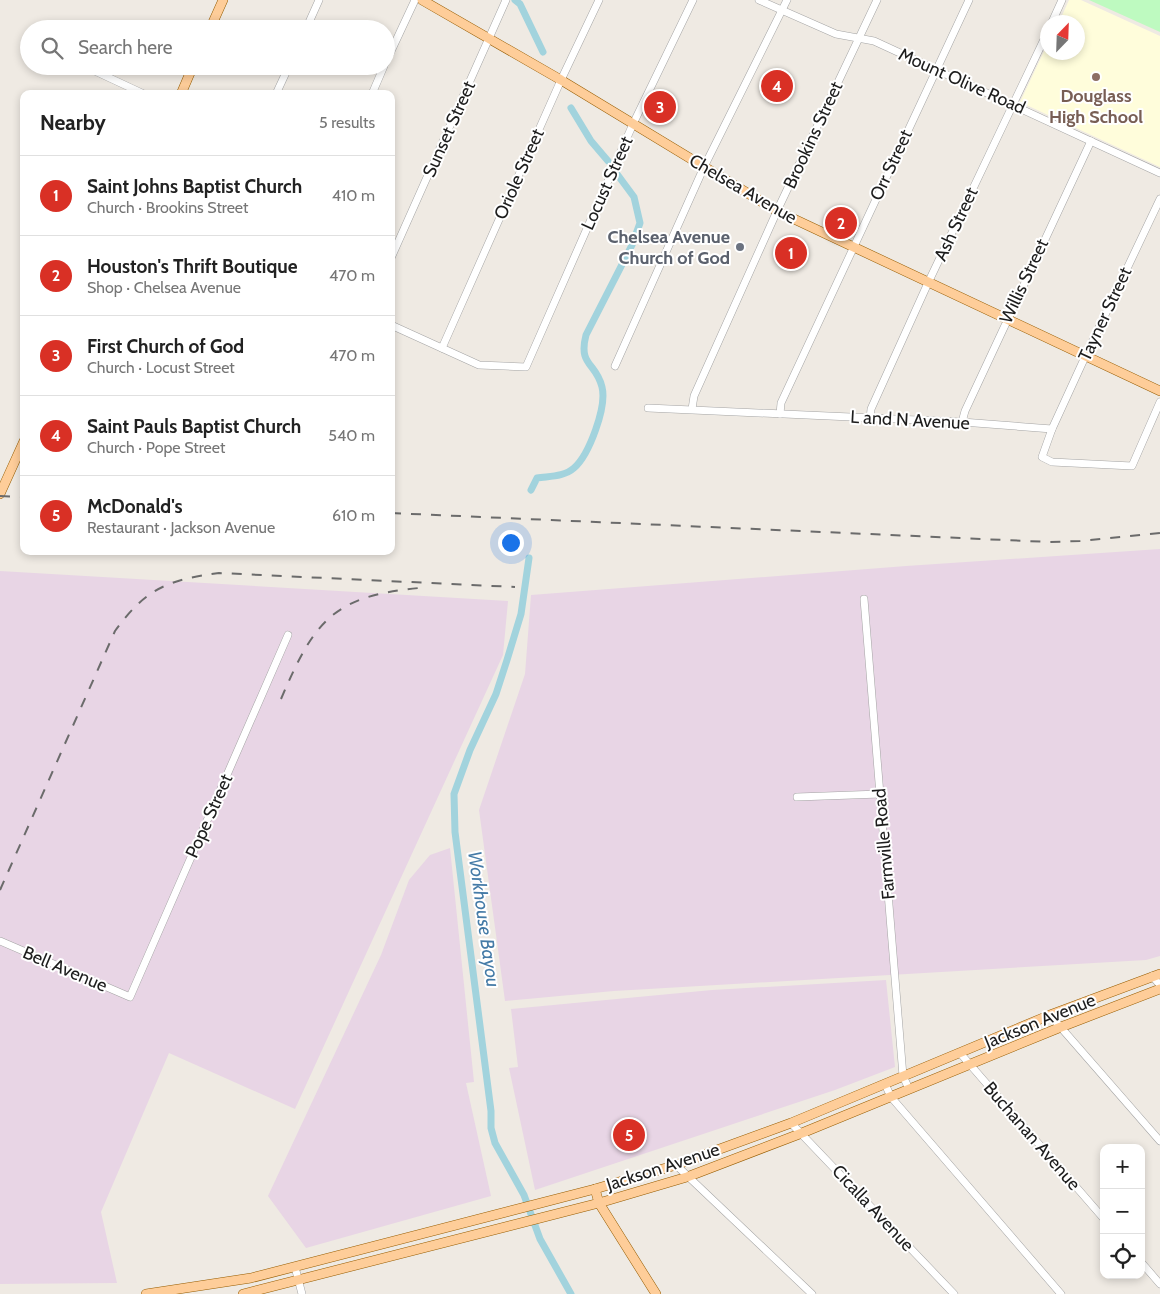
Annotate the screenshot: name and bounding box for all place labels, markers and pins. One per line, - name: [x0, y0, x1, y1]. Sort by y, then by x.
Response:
- pin: 4: [761, 67, 793, 105]
- marker: Douglass High School: [1090, 71, 1102, 83]
- place label: Douglass High School: [1049, 85, 1143, 128]
- pin: 3: [644, 88, 676, 126]
- pin: 2: [825, 204, 857, 242]
- place label: Chelsea Avenue Church of God: [607, 226, 730, 269]
- pin: 1: [775, 234, 807, 272]
- marker: Chelsea Avenue Church of God: [734, 241, 746, 253]
- pin: 5: [613, 1116, 645, 1154]

